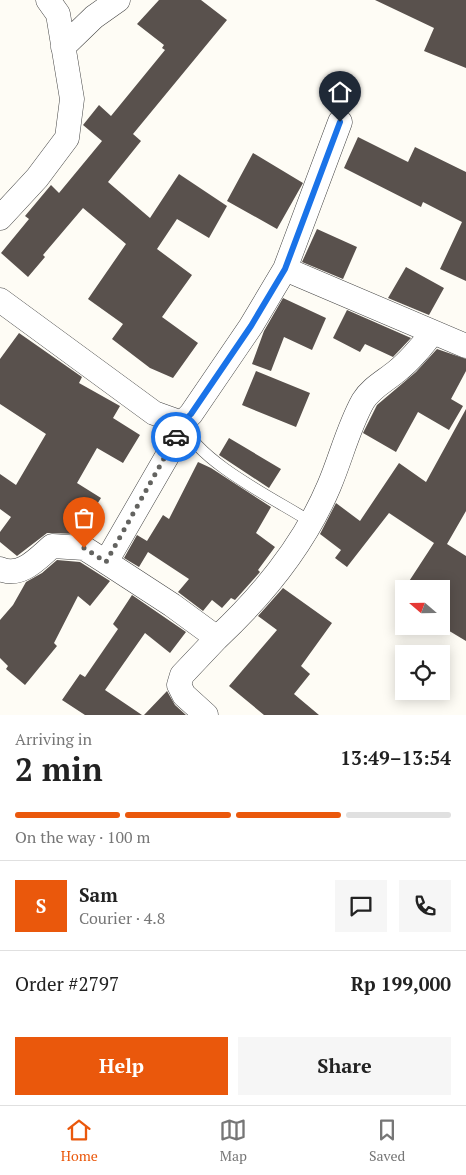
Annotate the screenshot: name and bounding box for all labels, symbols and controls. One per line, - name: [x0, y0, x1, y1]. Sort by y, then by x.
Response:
- pin: [319, 71, 361, 122]
- icon: home: [326, 78, 354, 106]
- courier: [151, 412, 201, 462]
- icon: car: [162, 423, 190, 451]
- pin: [63, 497, 105, 548]
- icon: bag: [70, 504, 98, 532]
- north arrow: [395, 580, 450, 635]
- map controls: [395, 580, 450, 700]
- button: locate: [395, 645, 450, 700]
- text: Arriving in: [15, 728, 92, 750]
- text: 13:49–13:54: [340, 745, 451, 770]
- text: 2 min: [15, 748, 103, 790]
- text: On the way · 100 m: [15, 826, 150, 848]
- button: chat: [335, 880, 387, 932]
- button: phone: [399, 880, 451, 932]
- text: Sam: [79, 882, 118, 907]
- text: S: [36, 893, 46, 918]
- text: Courier · 4.8: [79, 907, 165, 929]
- text: Order #2797: [15, 971, 119, 996]
- text: Rp 199,000: [351, 971, 451, 996]
- button: Help: [15, 1037, 228, 1095]
- button: Share: [238, 1037, 451, 1095]
- tab: Home: [61, 1116, 98, 1165]
- tab: Map: [219, 1116, 247, 1165]
- tab: Saved: [369, 1116, 405, 1165]

